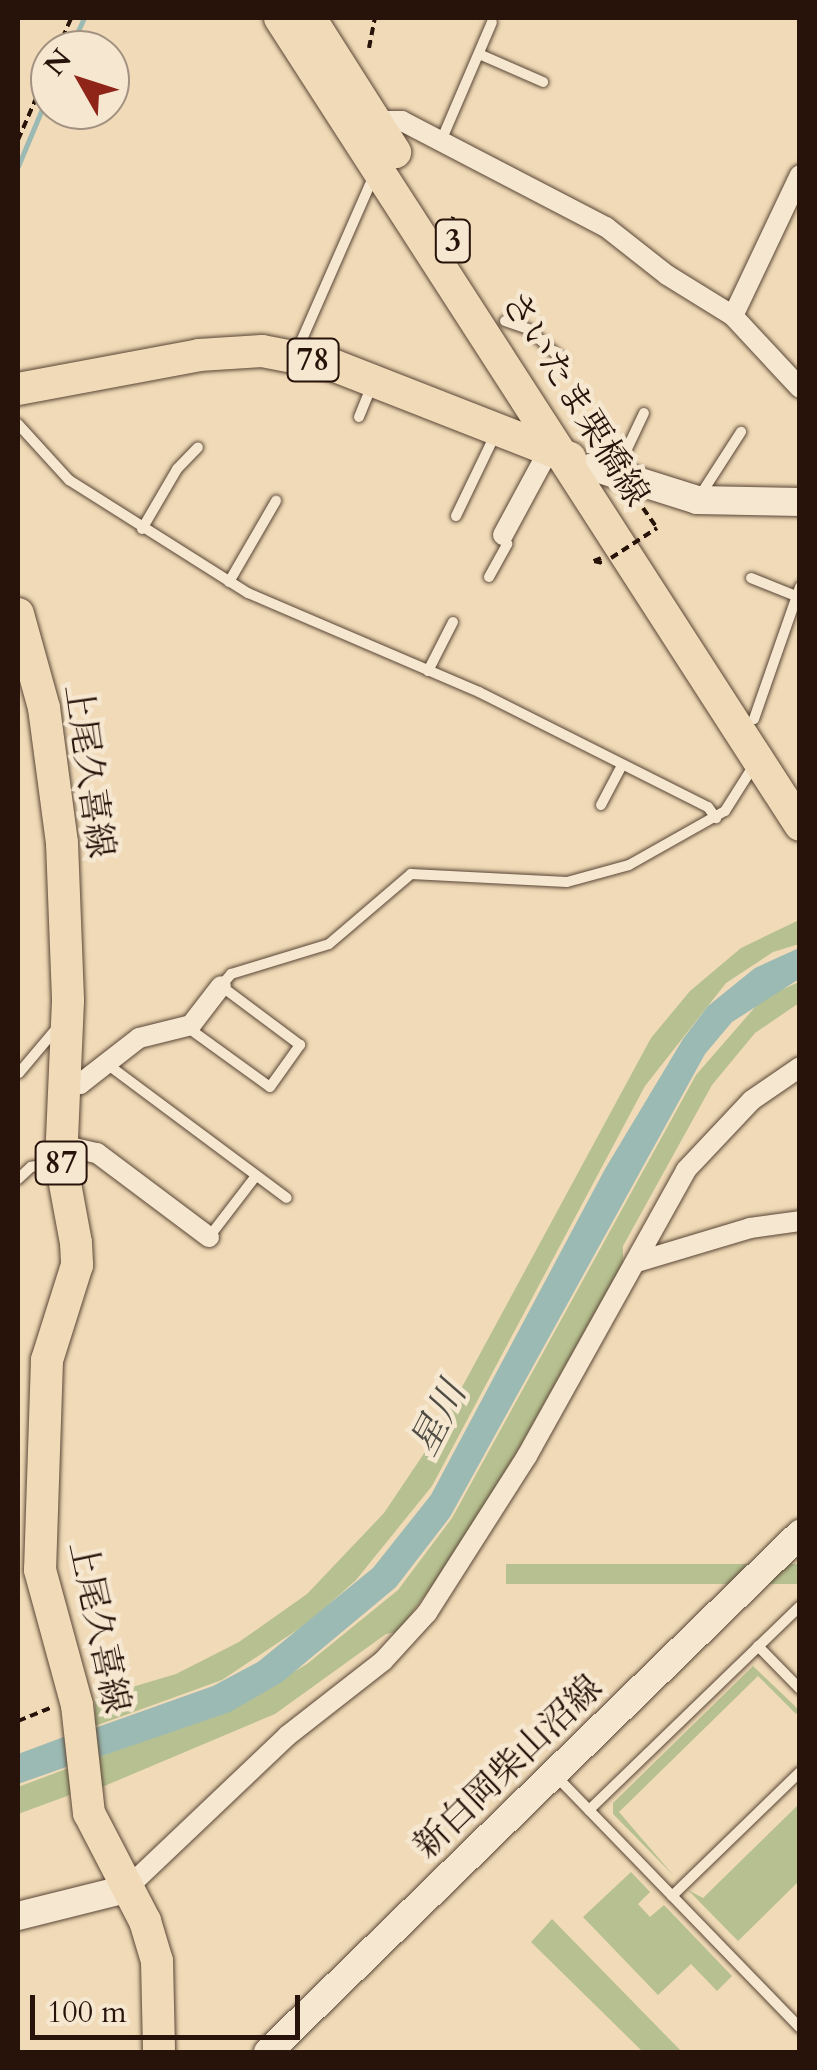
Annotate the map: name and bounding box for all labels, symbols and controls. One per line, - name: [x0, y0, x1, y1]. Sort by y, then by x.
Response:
- north arrow: [30, 30, 130, 130]
- text: N: [36, 41, 81, 84]
- road number: 3: [433, 214, 473, 268]
- street label: さいたま栗橋線: [492, 284, 658, 514]
- road number: 78: [286, 333, 340, 387]
- street label: 上尾久喜線: [56, 681, 122, 861]
- road number: 87: [34, 1136, 88, 1190]
- water label: 星川: [401, 1375, 477, 1463]
- street label: 上尾久喜線: [60, 1537, 138, 1717]
- street label: 新白岡柴山沼線: [405, 1667, 611, 1867]
- scale bar: [35, 1975, 305, 2037]
- text: 100 m: [47, 1992, 127, 2033]

